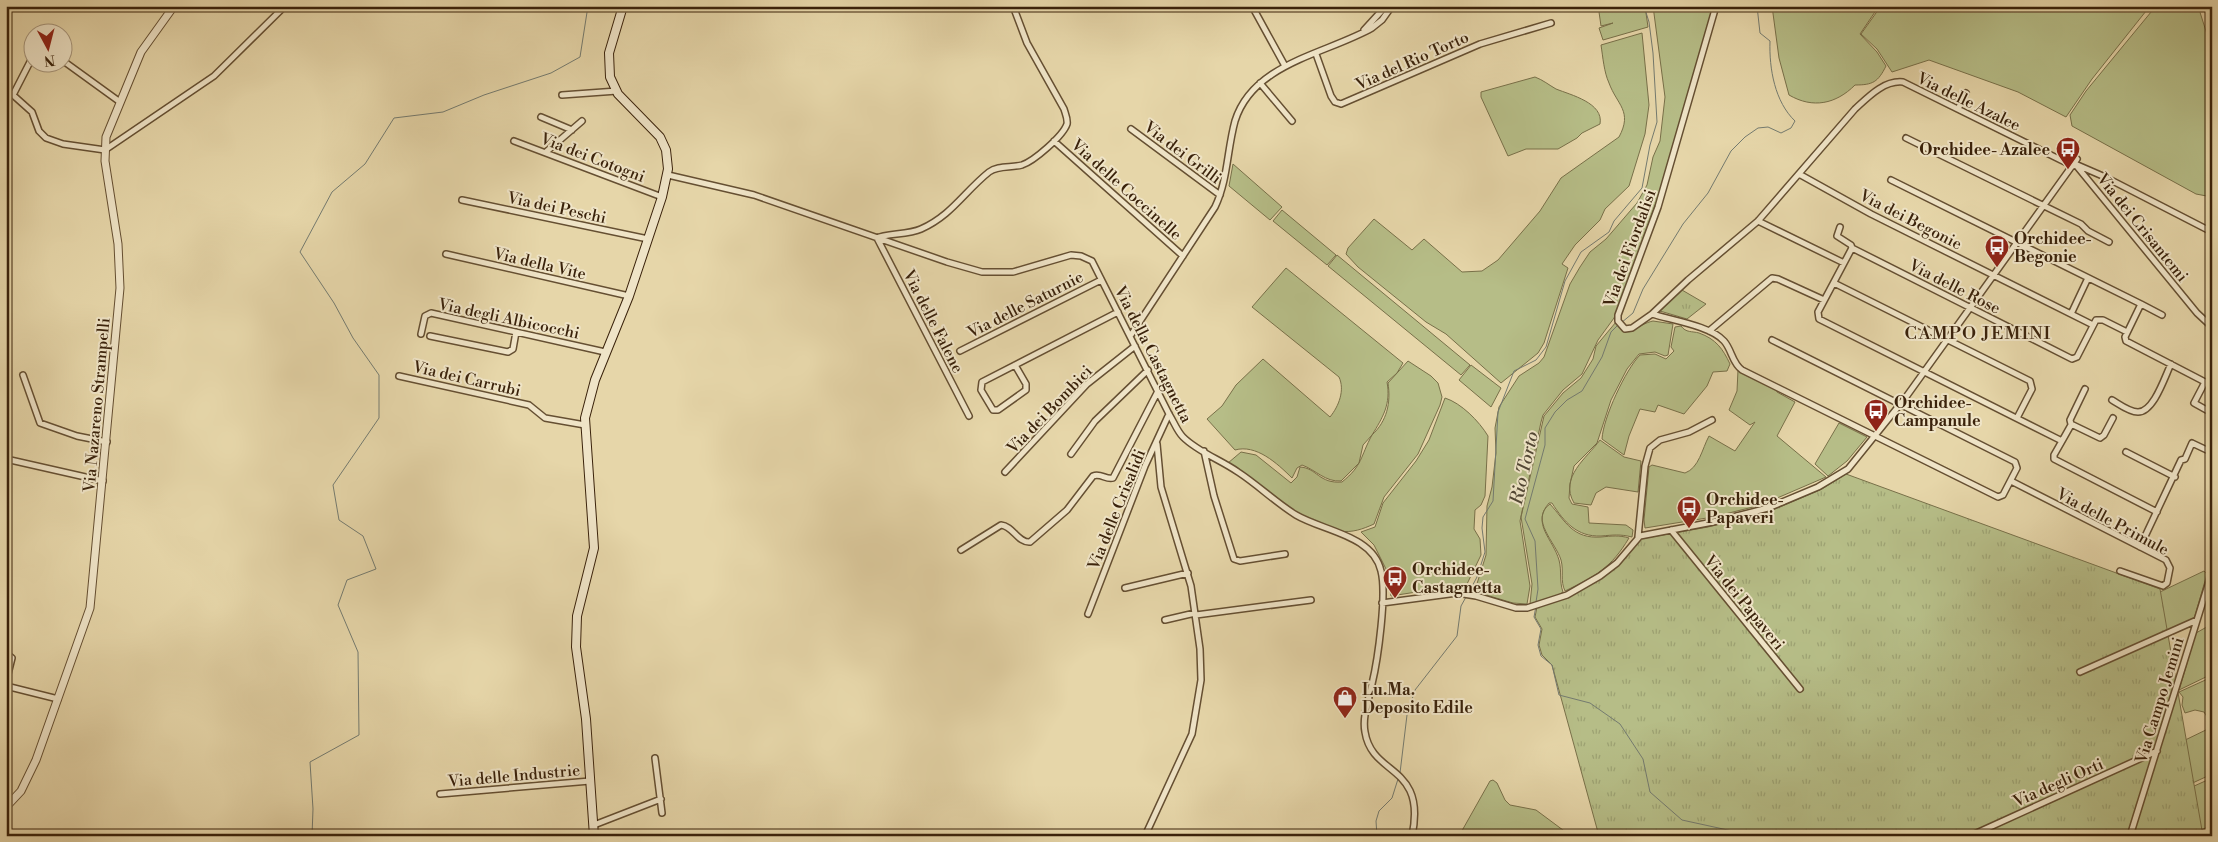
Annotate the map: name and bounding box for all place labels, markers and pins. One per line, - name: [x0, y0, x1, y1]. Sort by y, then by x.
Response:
- bus stop icon: Orchidee- Azalee: [2055, 136, 2081, 170]
- place label: Orchidee- Azalee: [1919, 140, 2050, 160]
- place label: Orchidee- Begonie: [2014, 229, 2092, 267]
- bus stop icon: Orchidee- Begonie: [1984, 234, 2010, 268]
- place label: Orchidee- Campanule: [1894, 393, 1981, 431]
- bus stop icon: Orchidee- Campanule: [1863, 398, 1889, 432]
- place label: Orchidee- Papaveri: [1706, 490, 1784, 528]
- bus stop icon: Orchidee- Papaveri: [1676, 495, 1702, 529]
- place label: Orchidee- Castagnetta: [1412, 560, 1502, 598]
- bus stop icon: Orchidee- Castagnetta: [1382, 565, 1408, 599]
- place label: Lu.Ma. Deposito Edile: [1362, 680, 1473, 718]
- shop icon: Lu.Ma. Deposito Edile: [1332, 685, 1358, 719]

